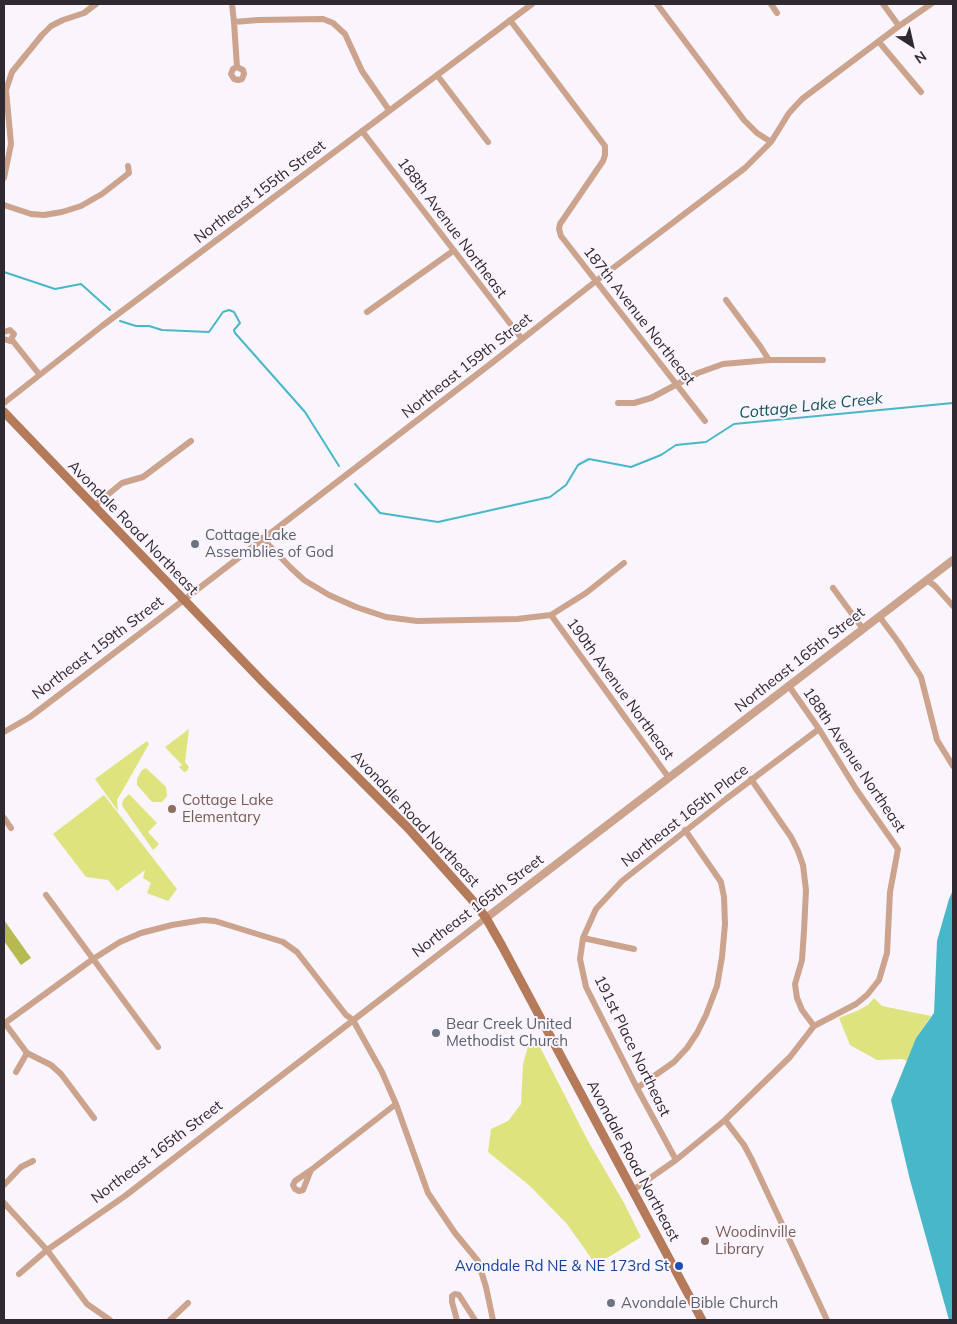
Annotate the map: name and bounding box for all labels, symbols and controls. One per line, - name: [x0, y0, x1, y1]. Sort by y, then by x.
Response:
- north arrow: [887, 20, 937, 70]
- text: N: [911, 47, 930, 68]
- street label: Northeast 155th Street: [191, 137, 329, 247]
- street label: 188th Avenue Northeast: [393, 154, 511, 302]
- street label: 187th Avenue Northeast: [579, 243, 699, 389]
- street label: Northeast 159th Street: [399, 310, 535, 422]
- water label: Cottage Lake Creek: [738, 389, 884, 423]
- street label: Avondale Road Northeast: [64, 457, 202, 599]
- place label: Cottage Lake Assemblies of God: [205, 526, 334, 561]
- marker: Cottage Lake Assemblies of God: [189, 538, 201, 550]
- street label: Northeast 159th Street: [29, 593, 167, 703]
- street label: Northeast 165th Street: [732, 604, 868, 716]
- street label: 190th Avenue Northeast: [563, 615, 677, 763]
- street label: 188th Avenue Northeast: [799, 684, 909, 836]
- street label: Avondale Road Northeast: [347, 747, 483, 891]
- street label: Northeast 165th Place: [618, 761, 752, 871]
- place label: Cottage Lake Elementary: [182, 791, 274, 826]
- marker: Cottage Lake Elementary: [166, 803, 178, 815]
- street label: Northeast 165th Street: [409, 851, 547, 961]
- street label: 191st Place Northeast: [590, 973, 674, 1119]
- place label: Bear Creek United Methodist Church: [446, 1015, 572, 1050]
- marker: Bear Creek United Methodist Church: [430, 1027, 442, 1039]
- street label: Avondale Road Northeast: [583, 1077, 683, 1245]
- street label: Northeast 165th Street: [88, 1097, 226, 1207]
- place label: Woodinville Library: [715, 1223, 796, 1258]
- marker: Woodinville Library: [699, 1235, 711, 1247]
- place label: Avondale Rd NE & NE 173rd St: [455, 1257, 669, 1275]
- marker: Avondale Rd NE & NE 173rd St: [673, 1260, 685, 1272]
- place label: Avondale Bible Church: [621, 1294, 778, 1312]
- marker: Avondale Bible Church: [605, 1297, 617, 1309]

